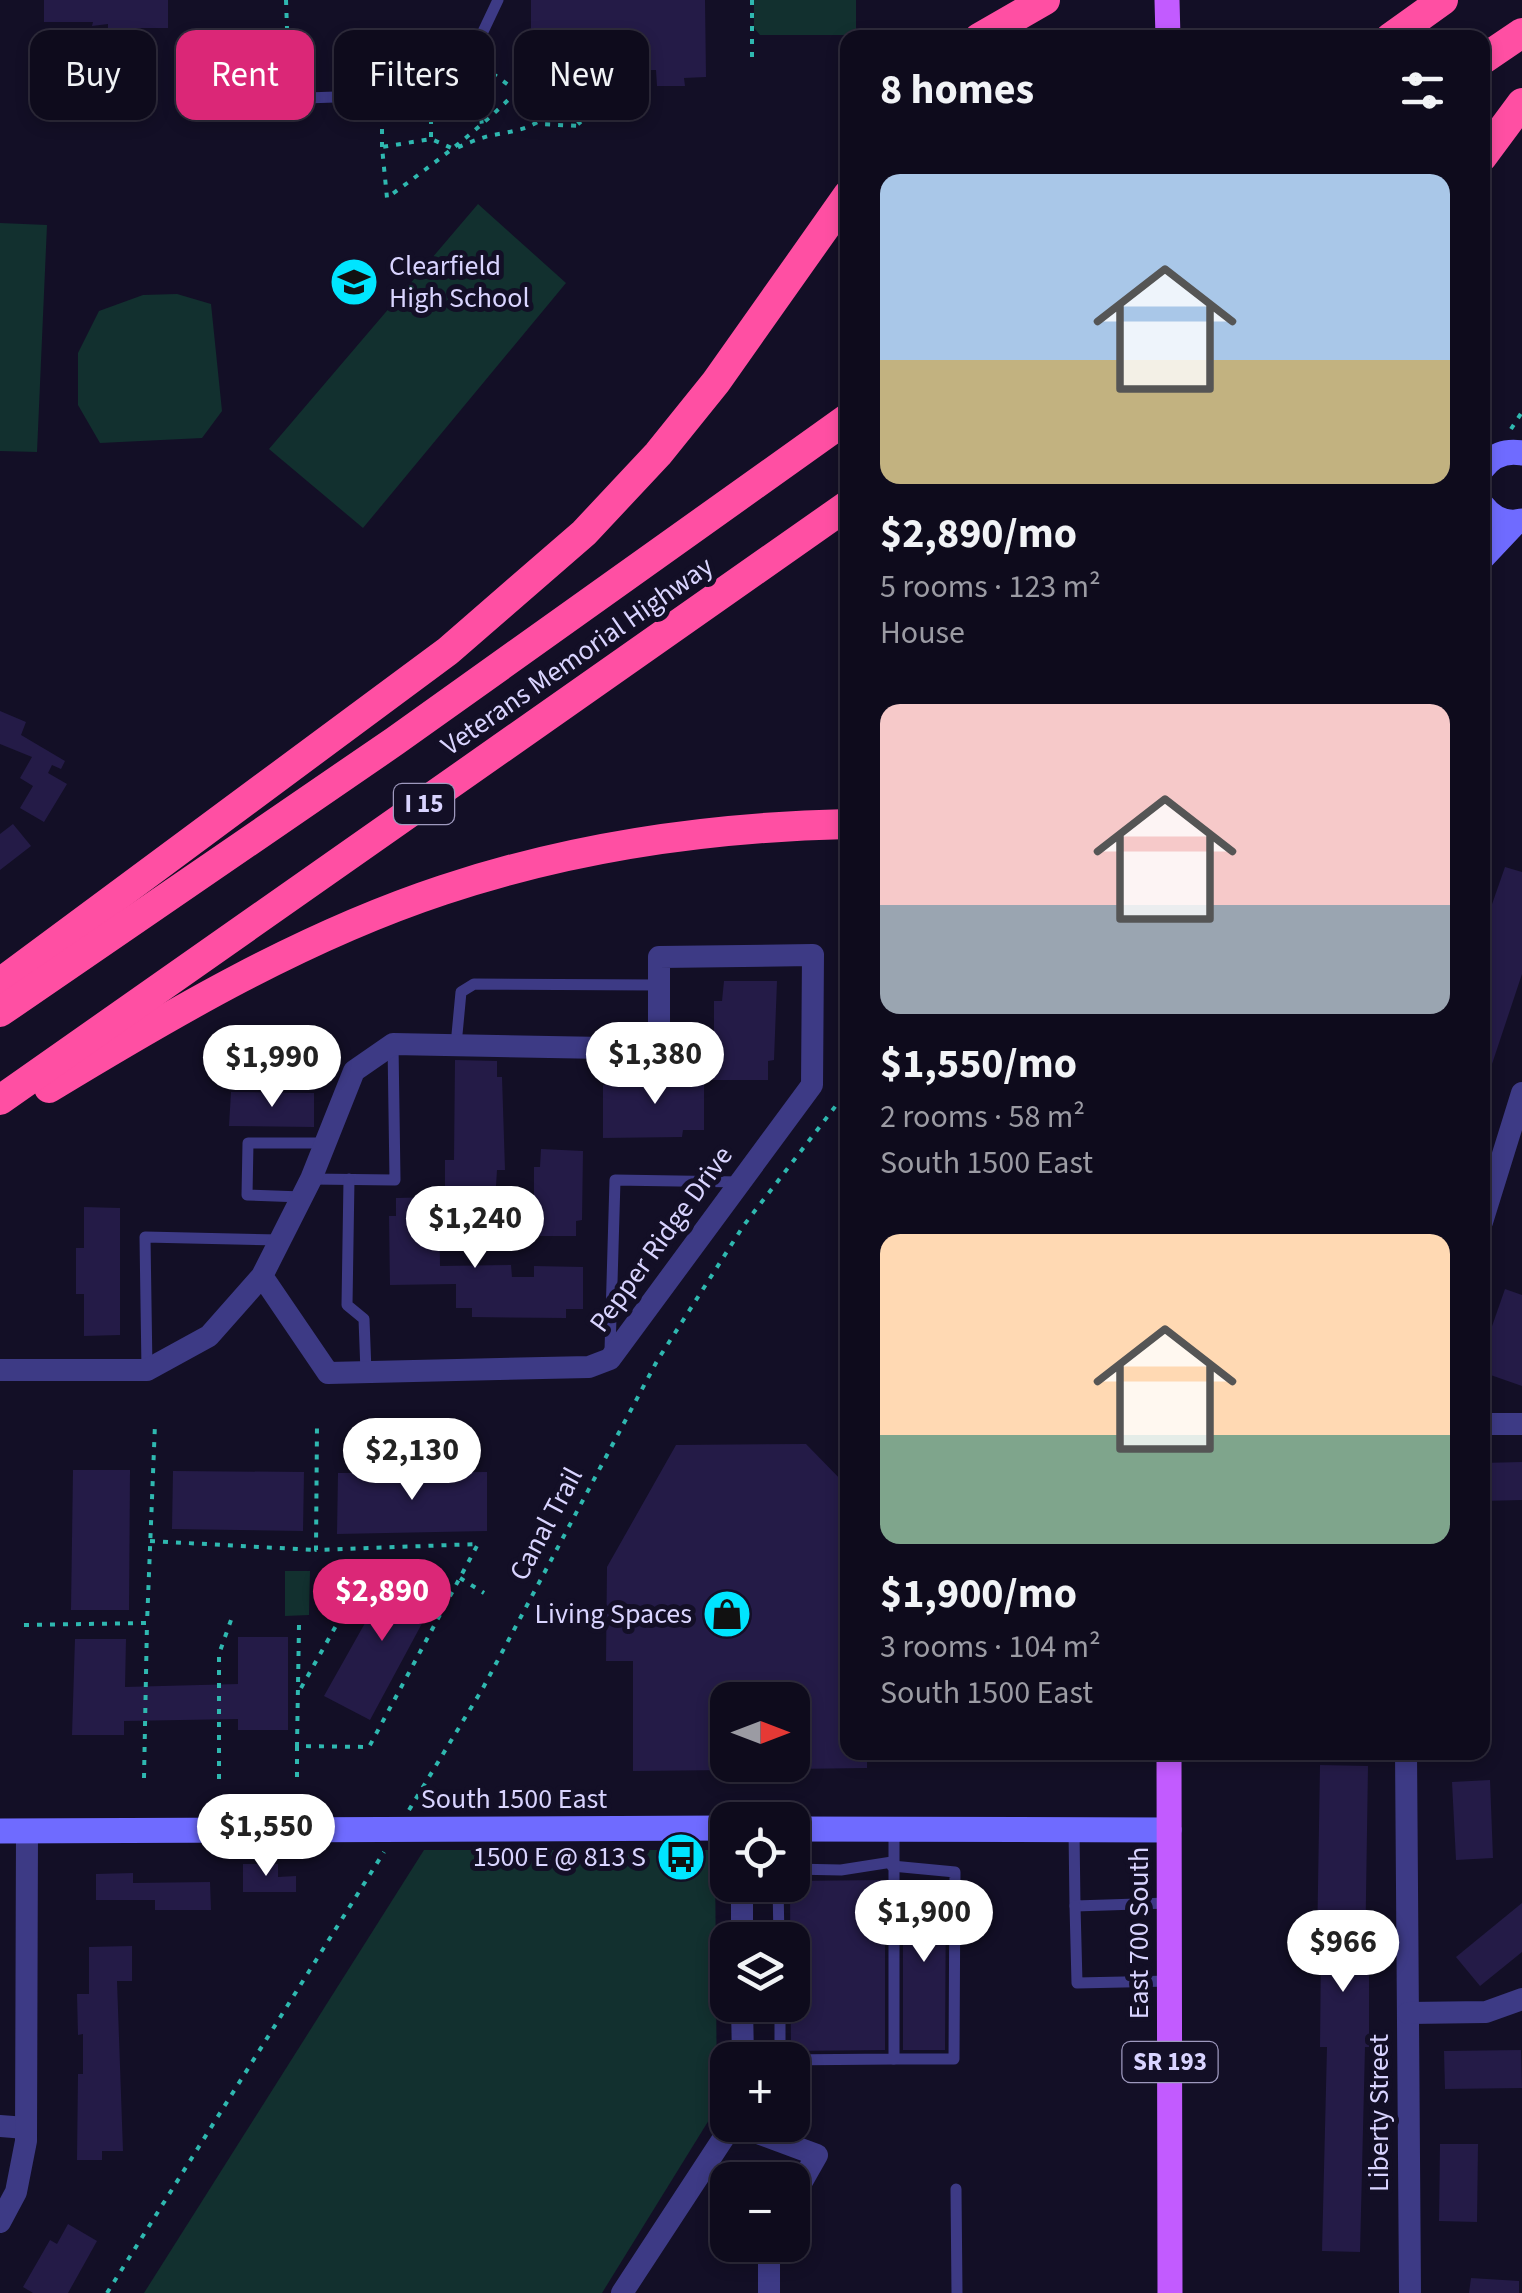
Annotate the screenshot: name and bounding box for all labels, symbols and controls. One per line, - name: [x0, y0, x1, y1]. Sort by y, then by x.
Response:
- chip: Buy: [30, 30, 156, 120]
- chip: Rent: [176, 30, 314, 120]
- chip: Filters: [334, 30, 494, 120]
- chip: New: [514, 30, 649, 120]
- text: 8 homes: [880, 60, 1034, 120]
- icon: filters: [1395, 63, 1450, 118]
- icon: home: [1075, 239, 1255, 419]
- place label: Clearfield High School: [389, 246, 530, 318]
- school or university icon: Clearfield High School: [328, 256, 380, 308]
- text: $2,890/mo: [880, 504, 1077, 564]
- street label: Veterans Memorial Highway: [433, 547, 721, 765]
- text: 5 rooms · 123 m²: [880, 564, 1101, 610]
- text: House: [880, 610, 965, 656]
- icon: home: [1075, 769, 1255, 949]
- road number: I 15: [394, 784, 454, 824]
- pin: $1,380: [574, 1022, 736, 1107]
- pin: $1,990: [191, 1025, 353, 1110]
- text: $1,380: [608, 1031, 702, 1077]
- text: $1,990: [225, 1034, 319, 1080]
- text: $1,550/mo: [880, 1034, 1077, 1094]
- text: 2 rooms · 58 m²: [880, 1094, 1085, 1140]
- street label: Pepper Ridge Drive: [580, 1138, 742, 1340]
- text: South 1500 East: [880, 1140, 1093, 1186]
- pin: $1,240: [394, 1186, 556, 1271]
- text: $1,240: [428, 1195, 522, 1241]
- icon: home: [1075, 1299, 1255, 1479]
- pin: $2,130: [331, 1418, 493, 1503]
- text: $2,130: [365, 1427, 459, 1473]
- street label: Canal Trail: [499, 1460, 593, 1588]
- pin: $2,890: [301, 1559, 463, 1644]
- text: $1,900/mo: [880, 1564, 1077, 1624]
- text: $2,890: [335, 1568, 429, 1614]
- shop icon: Living Spaces: [701, 1588, 753, 1640]
- place label: Living Spaces: [534, 1594, 692, 1634]
- text: 3 rooms · 104 m²: [880, 1624, 1101, 1670]
- text: South 1500 East: [880, 1670, 1093, 1716]
- north arrow: [710, 1682, 810, 1782]
- map controls: [710, 1682, 810, 2262]
- street label: South 1500 East: [421, 1779, 608, 1819]
- pin: $1,550: [185, 1794, 347, 1879]
- button: locate: [710, 1802, 810, 1902]
- text: $1,550: [219, 1803, 313, 1849]
- bus stop icon: 1500 E @ 813 S: [655, 1831, 707, 1883]
- place label: 1500 E @ 813 S: [473, 1837, 646, 1877]
- street label: East 700 South: [1119, 1847, 1159, 2019]
- pin: $1,900: [843, 1880, 1005, 1965]
- text: $1,900: [877, 1889, 971, 1935]
- pin: $966: [1284, 1910, 1402, 1995]
- text: $966: [1309, 1919, 1377, 1965]
- button: layers: [710, 1922, 810, 2022]
- street label: Liberty Street: [1359, 2034, 1399, 2192]
- button: +: [710, 2042, 810, 2142]
- road number: SR 193: [1122, 2042, 1218, 2082]
- button: −: [710, 2162, 810, 2262]

